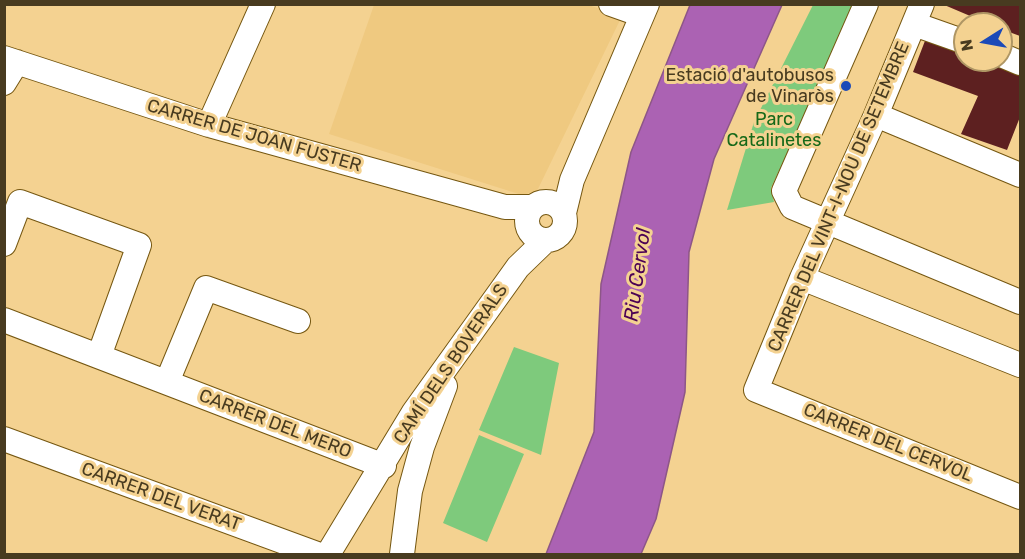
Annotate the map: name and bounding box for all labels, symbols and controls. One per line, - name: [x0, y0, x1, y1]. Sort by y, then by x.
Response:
- north arrow: [953, 12, 1013, 72]
- text: N: [956, 38, 977, 53]
- street label: CARRER DEL VINT-I-NOU DE SETEMBRE: [764, 39, 914, 355]
- place label: Estació d'autobusos de Vinaròs: [665, 65, 834, 107]
- marker: Estació d'autobusos de Vinaròs: [839, 79, 853, 93]
- street label: CARRER DE JOAN FUSTER: [144, 95, 364, 177]
- park label: Parc Catalinetes: [727, 109, 821, 152]
- water label: Riu Cervol: [620, 227, 656, 323]
- street label: CAMÍ DELS BOVERALS: [389, 280, 513, 448]
- street label: CARRER DEL MERO: [196, 385, 354, 463]
- street label: CARRER DEL CERVOL: [800, 399, 976, 487]
- street label: CARRER DEL VERAT: [78, 458, 244, 536]

